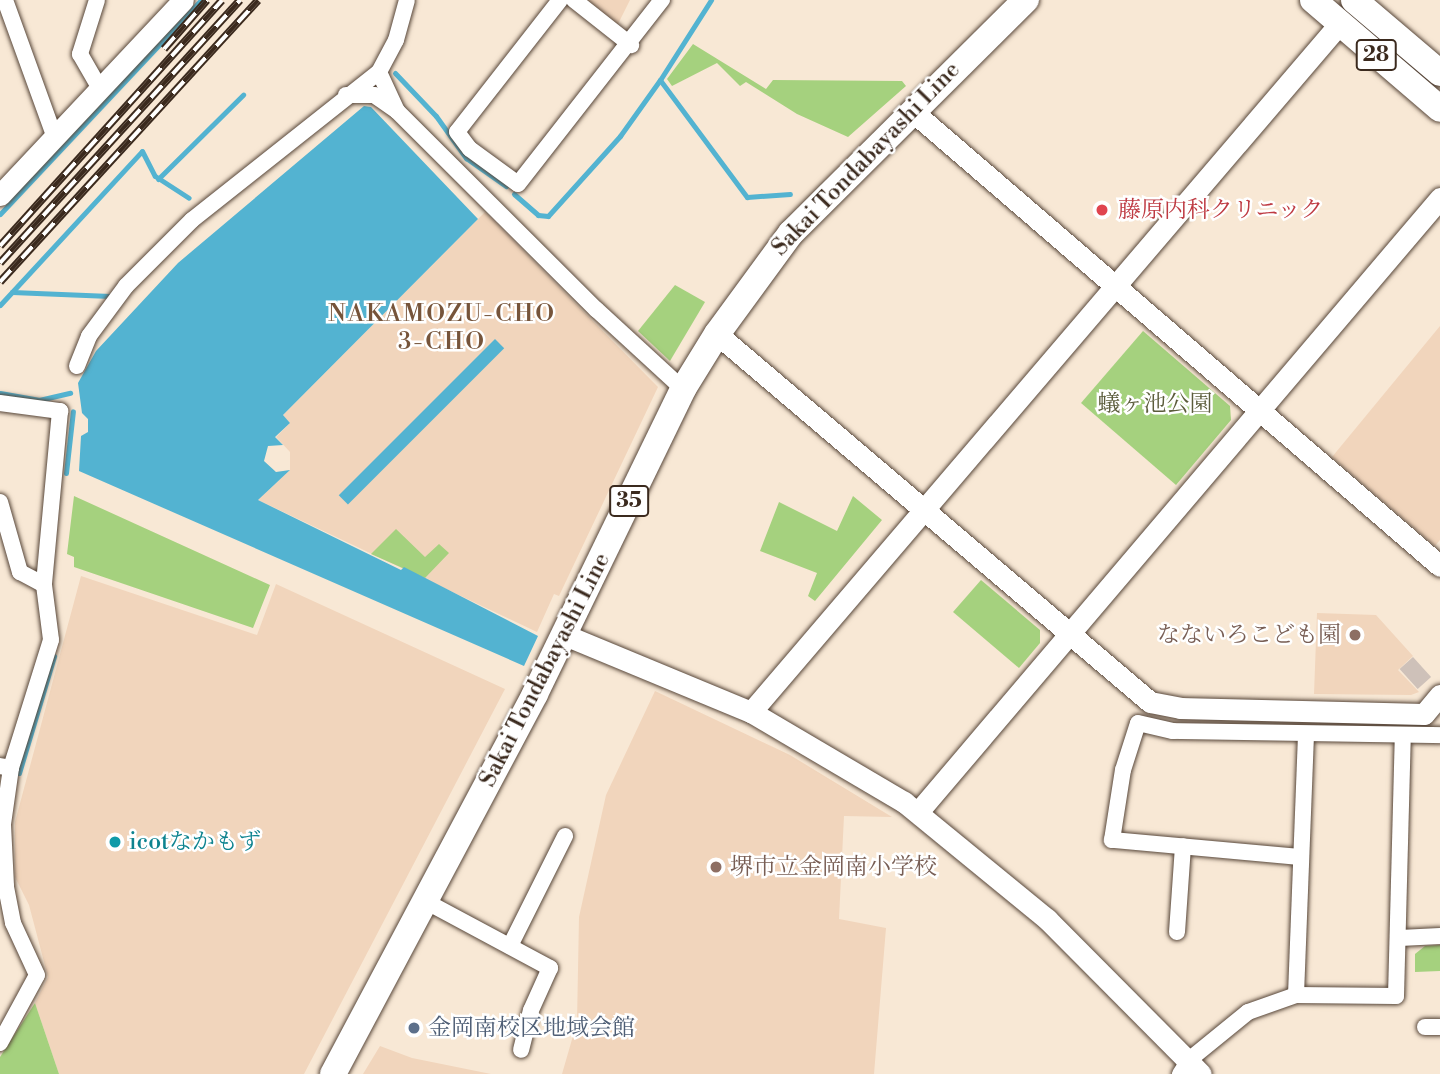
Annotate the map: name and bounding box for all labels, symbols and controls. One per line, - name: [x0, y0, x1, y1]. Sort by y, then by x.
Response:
- road number: 28: [1355, 38, 1397, 72]
- street label: Sakai Tondabayashi Line: [766, 56, 966, 262]
- place label: 藤原内科クリニック: [1118, 196, 1325, 224]
- marker: 藤原内科クリニック: [1092, 200, 1112, 220]
- district label: NAKAMOZU-CHO 3-CHO: [329, 301, 555, 357]
- park label: 蟻ヶ池公園: [1098, 390, 1212, 418]
- road number: 35: [608, 484, 650, 518]
- street label: Sakai Tondabayashi Line: [474, 549, 616, 791]
- place label: なないろこども園: [1157, 621, 1341, 649]
- marker: なないろこども園: [1347, 627, 1363, 643]
- place label: icotなかもず: [129, 828, 261, 856]
- marker: icotなかもず: [107, 834, 123, 850]
- place label: 堺市立金岡南小学校: [730, 853, 937, 881]
- marker: 堺市立金岡南小学校: [708, 859, 724, 875]
- place label: 金岡南校区地域会館: [428, 1014, 635, 1042]
- marker: 金岡南校区地域会館: [406, 1020, 422, 1036]

